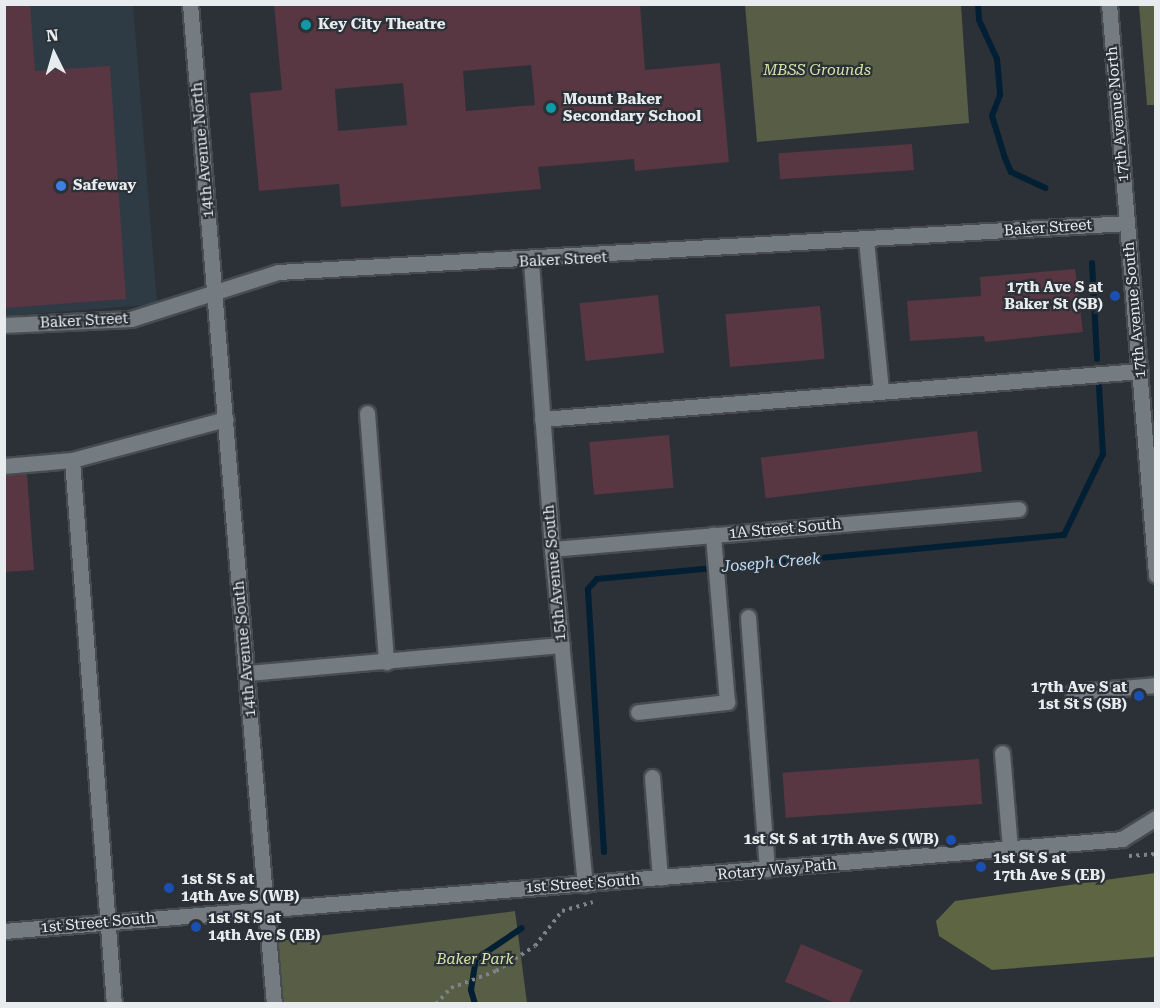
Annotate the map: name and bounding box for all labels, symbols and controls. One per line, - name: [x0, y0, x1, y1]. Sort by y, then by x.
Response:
- place label: Key City Theatre: [318, 16, 445, 34]
- marker: Key City Theatre: [299, 18, 313, 32]
- north arrow: [24, 24, 84, 84]
- text: N: [45, 26, 59, 46]
- street label: 17th Avenue North: [1103, 45, 1133, 183]
- park label: MBSS Grounds: [763, 62, 871, 80]
- street label: 14th Avenue North: [188, 81, 218, 219]
- place label: Mount Baker Secondary School: [563, 90, 701, 125]
- marker: Mount Baker Secondary School: [544, 101, 558, 115]
- place label: Safeway: [73, 177, 136, 195]
- marker: Safeway: [54, 179, 68, 193]
- street label: Baker Street: [1003, 216, 1093, 240]
- street label: 17th Avenue South: [1120, 241, 1150, 379]
- street label: Baker Street: [518, 249, 608, 271]
- place label: 17th Ave S at Baker St (SB): [1004, 278, 1103, 313]
- marker: 17th Ave S at Baker St (SB): [1108, 289, 1122, 303]
- street label: Baker Street: [39, 310, 129, 332]
- street label: 15th Avenue South: [540, 504, 570, 642]
- street label: 1A Street South: [728, 515, 842, 543]
- water label: Joseph Creek: [721, 549, 821, 577]
- street label: 14th Avenue South: [230, 580, 260, 718]
- place label: 17th Ave S at 1st St S (SB): [1031, 678, 1127, 713]
- marker: 17th Ave S at 1st St S (SB): [1132, 689, 1146, 703]
- place label: 1st St S at 17th Ave S (WB): [743, 831, 939, 849]
- marker: 1st St S at 17th Ave S (WB): [944, 833, 958, 847]
- place label: 1st St S at 17th Ave S (EB): [993, 849, 1105, 884]
- street label: Rotary Way Path: [717, 856, 837, 884]
- marker: 1st St S at 17th Ave S (EB): [974, 860, 988, 874]
- place label: 1st St S at 14th Ave S (WB): [181, 870, 299, 905]
- street label: 1st Street South: [525, 871, 641, 897]
- marker: 1st St S at 14th Ave S (WB): [162, 881, 176, 895]
- street label: 1st Street South: [40, 909, 156, 937]
- place label: 1st St S at 14th Ave S (EB): [208, 909, 320, 944]
- marker: 1st St S at 14th Ave S (EB): [189, 920, 203, 934]
- park label: Baker Park: [436, 951, 514, 969]

